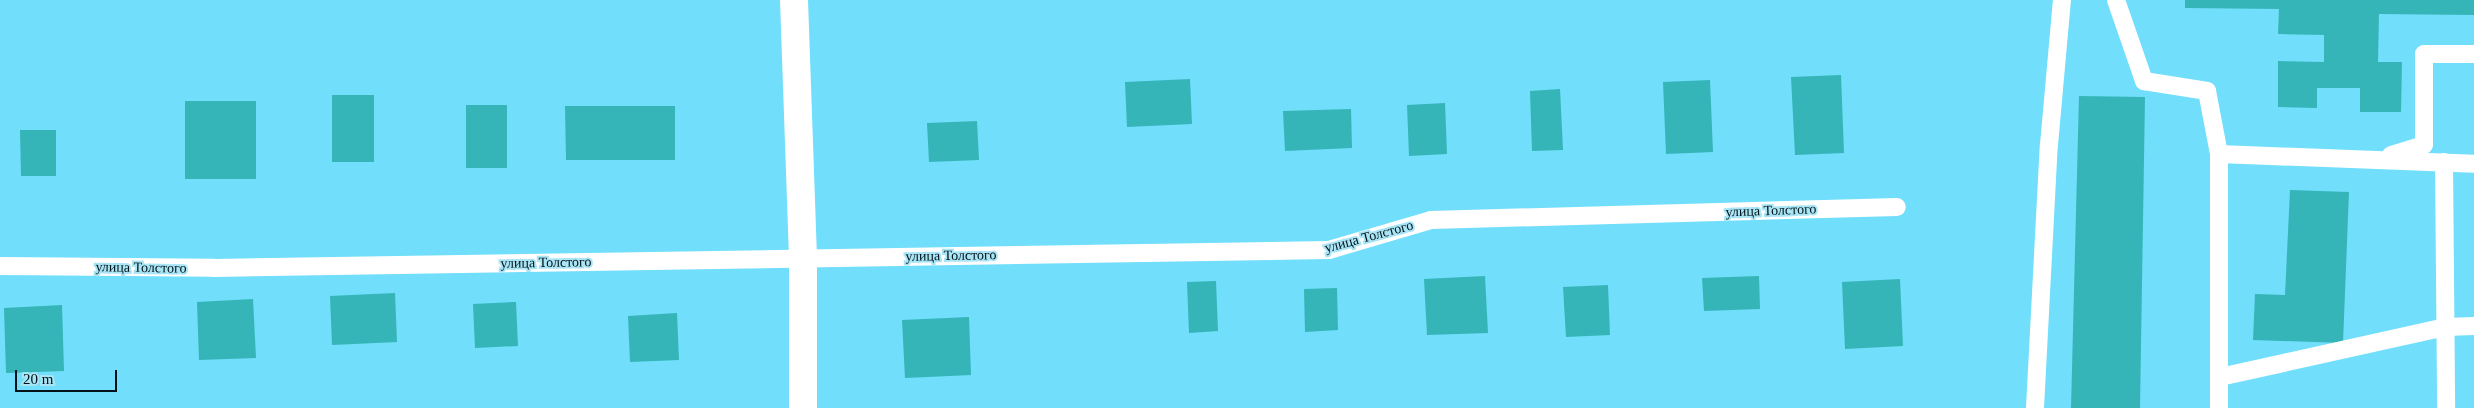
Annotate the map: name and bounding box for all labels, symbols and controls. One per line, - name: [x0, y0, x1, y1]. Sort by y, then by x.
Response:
- street label: улица Толстого: [1725, 201, 1817, 221]
- street label: улица Толстого: [1323, 217, 1415, 257]
- street label: улица Толстого: [905, 247, 997, 265]
- street label: улица Толстого: [500, 254, 592, 272]
- street label: улица Толстого: [95, 259, 187, 277]
- scale bar: [18, 360, 120, 392]
- text: 20 m: [23, 371, 53, 387]

